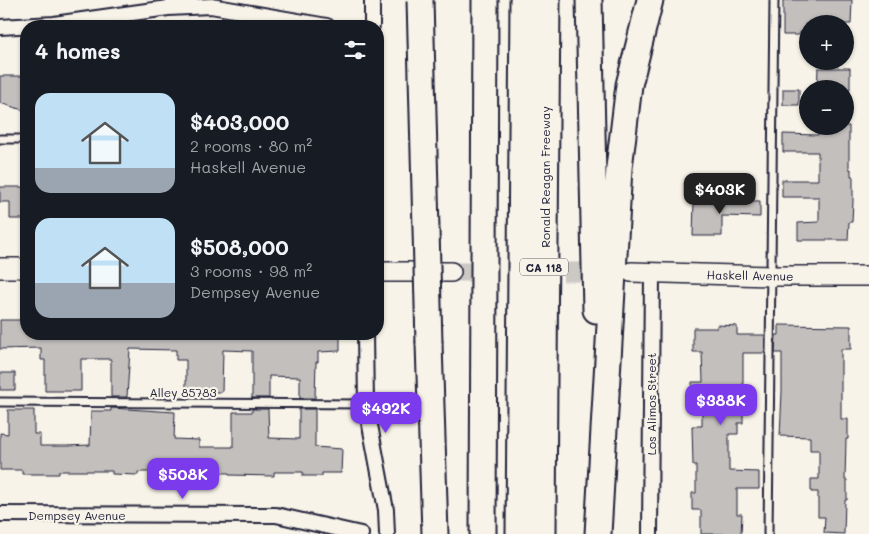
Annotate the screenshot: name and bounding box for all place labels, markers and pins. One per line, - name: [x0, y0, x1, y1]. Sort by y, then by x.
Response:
- pin: $403K: [685, 172, 755, 215]
- pin: $388K: [686, 384, 756, 426]
- pin: $492K: [351, 392, 421, 434]
- pin: $508K: [148, 458, 218, 500]

